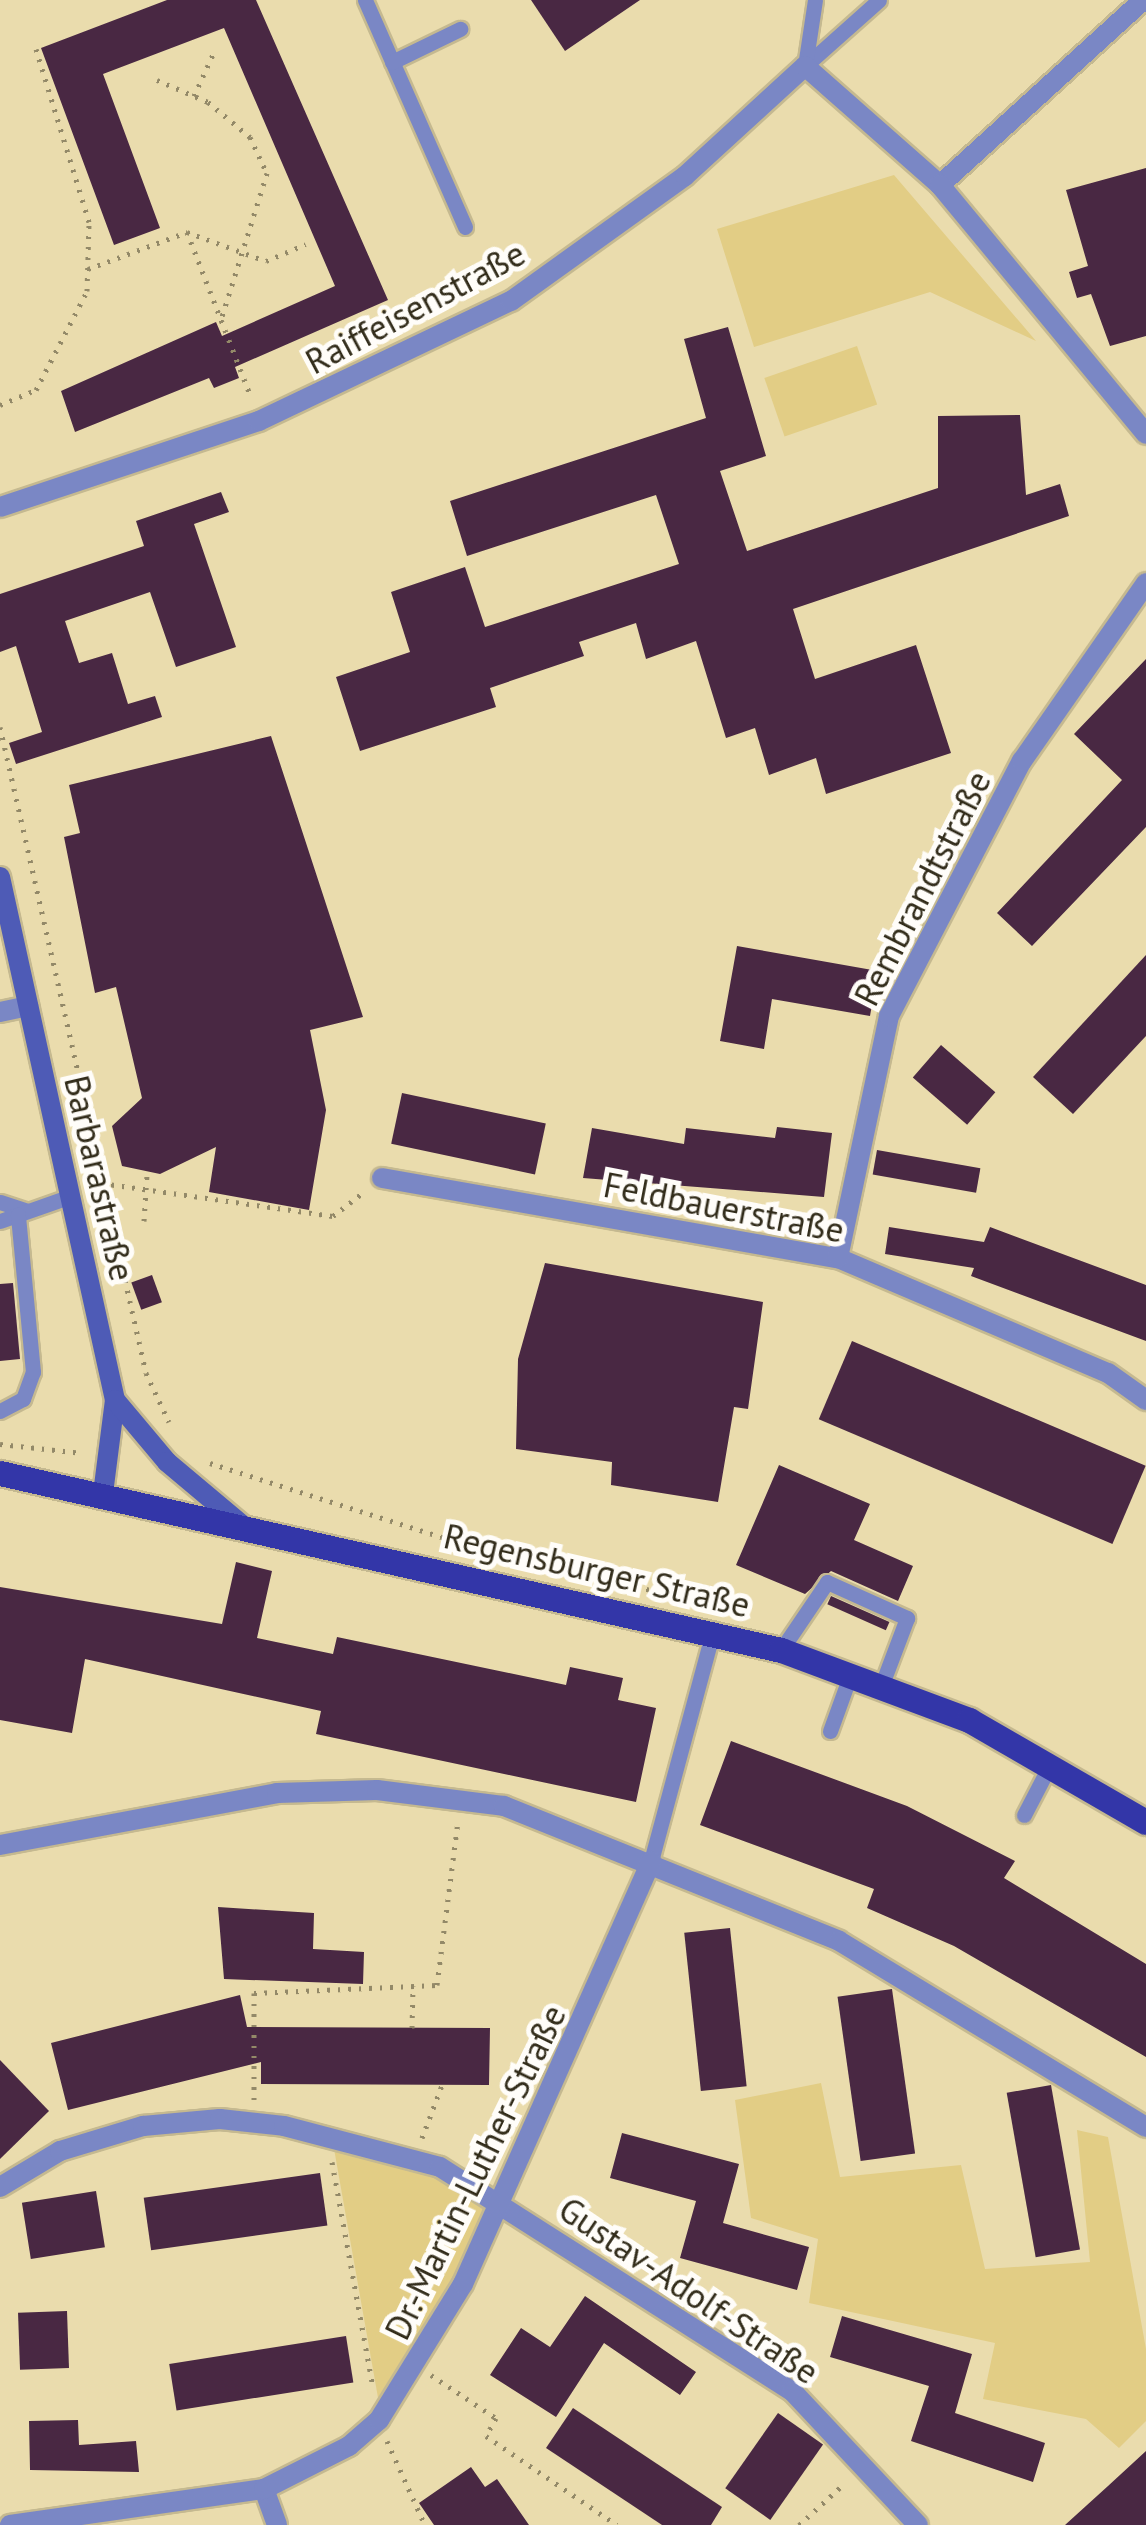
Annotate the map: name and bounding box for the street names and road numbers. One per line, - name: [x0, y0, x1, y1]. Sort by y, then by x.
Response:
- street label: Raiffeisenstraße: [298, 232, 532, 382]
- street label: Rembrandtstraße: [845, 764, 999, 1012]
- street label: Barbarastraße: [56, 1071, 144, 1285]
- street label: Feldbauerstraße: [600, 1163, 848, 1251]
- street label: Regensburger Straße: [440, 1514, 754, 1626]
- street label: Dr.-Martin-Luther-Straße: [376, 1998, 574, 2346]
- street label: Gustav-Adolf-Straße: [551, 2188, 827, 2392]

